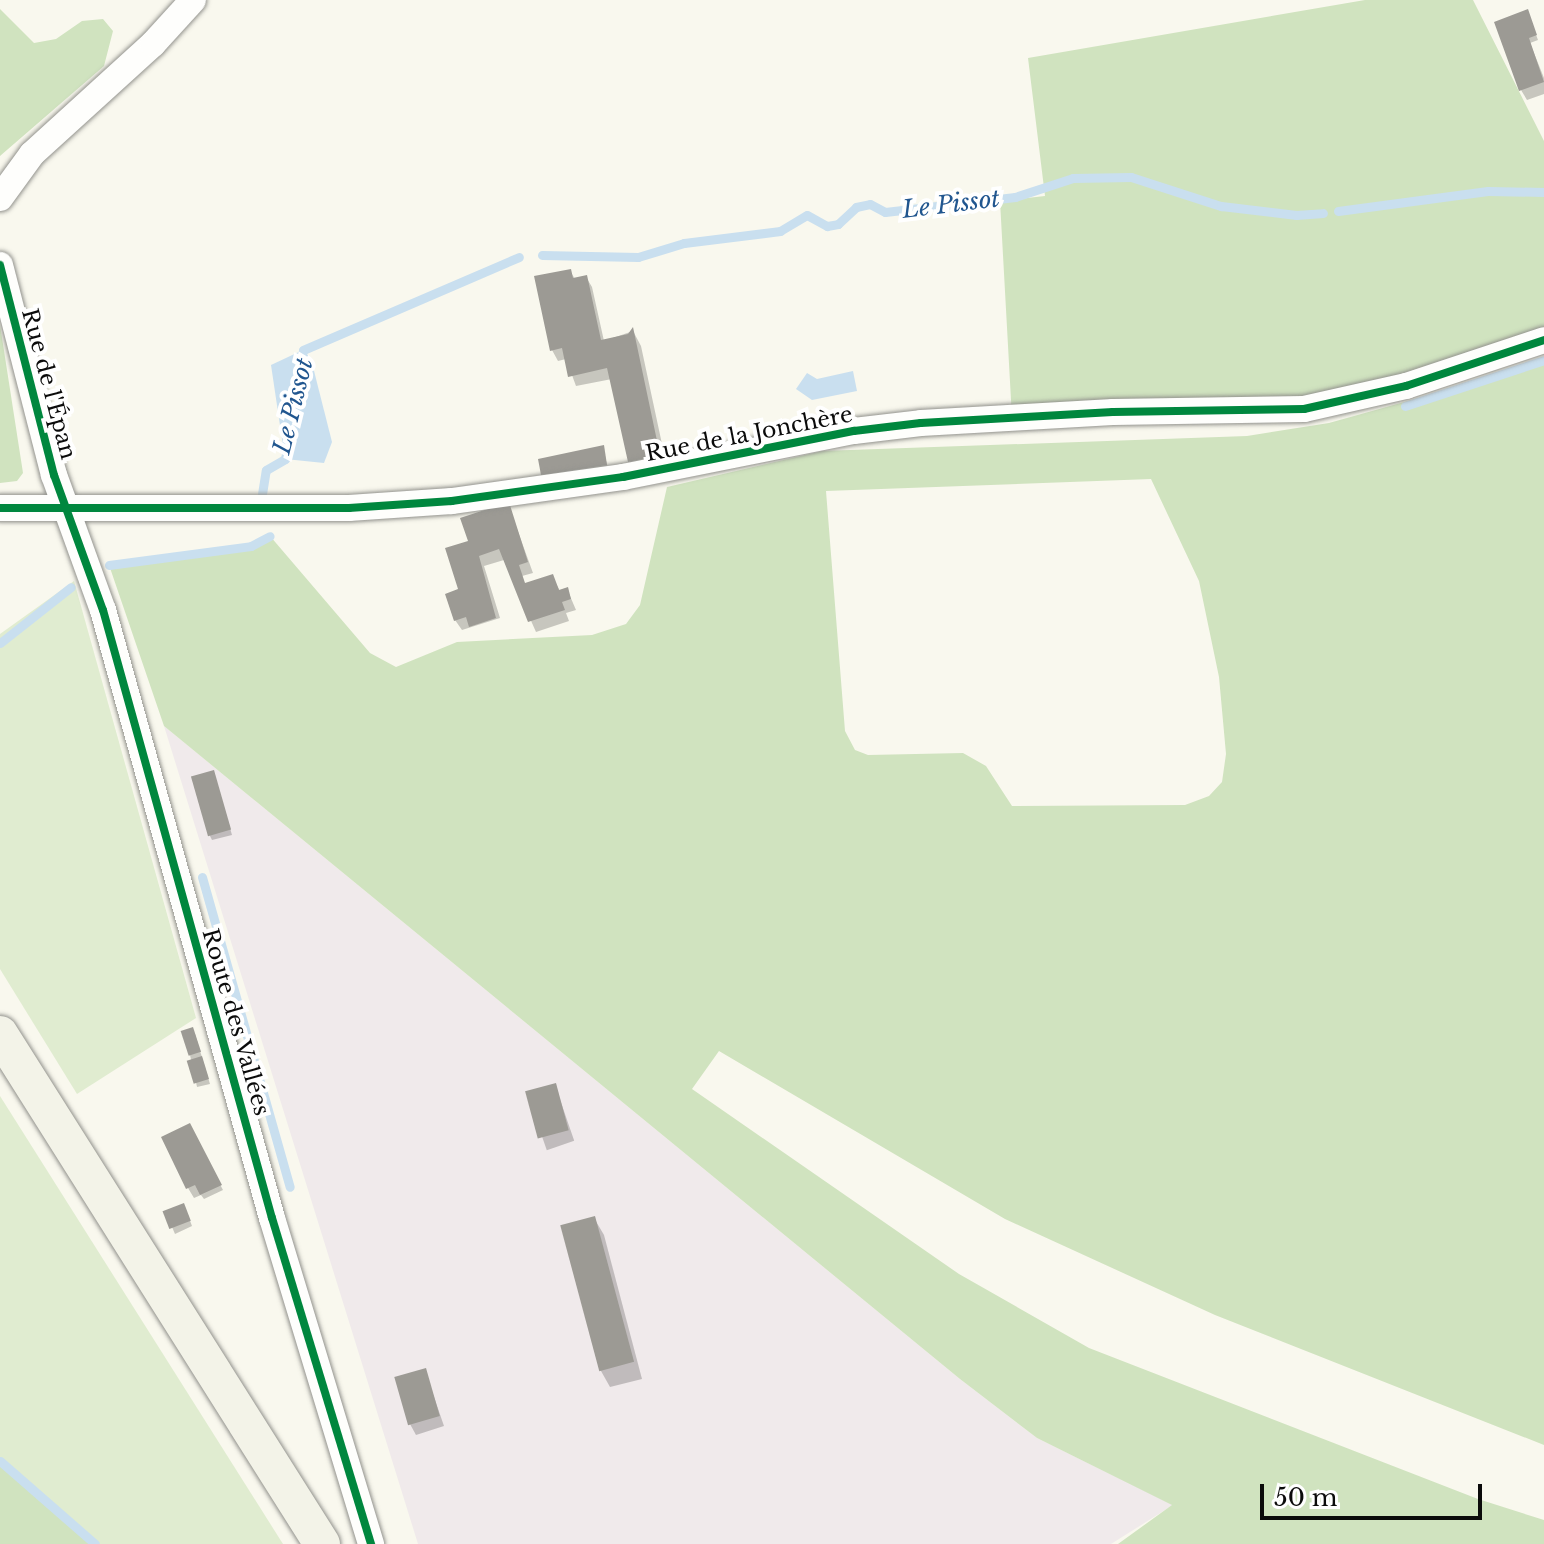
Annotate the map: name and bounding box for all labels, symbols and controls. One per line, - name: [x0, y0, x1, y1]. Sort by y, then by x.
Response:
- water label: Le Pissot: [901, 184, 1001, 224]
- street label: Rue de l'Épan: [16, 306, 82, 462]
- water label: Le Pissot: [267, 355, 319, 457]
- street label: Rue de la Jonchère: [643, 401, 855, 467]
- street label: Route des Vallées: [197, 925, 275, 1119]
- scale bar: [1264, 1468, 1486, 1518]
- text: 50 m: [1274, 1483, 1337, 1512]

